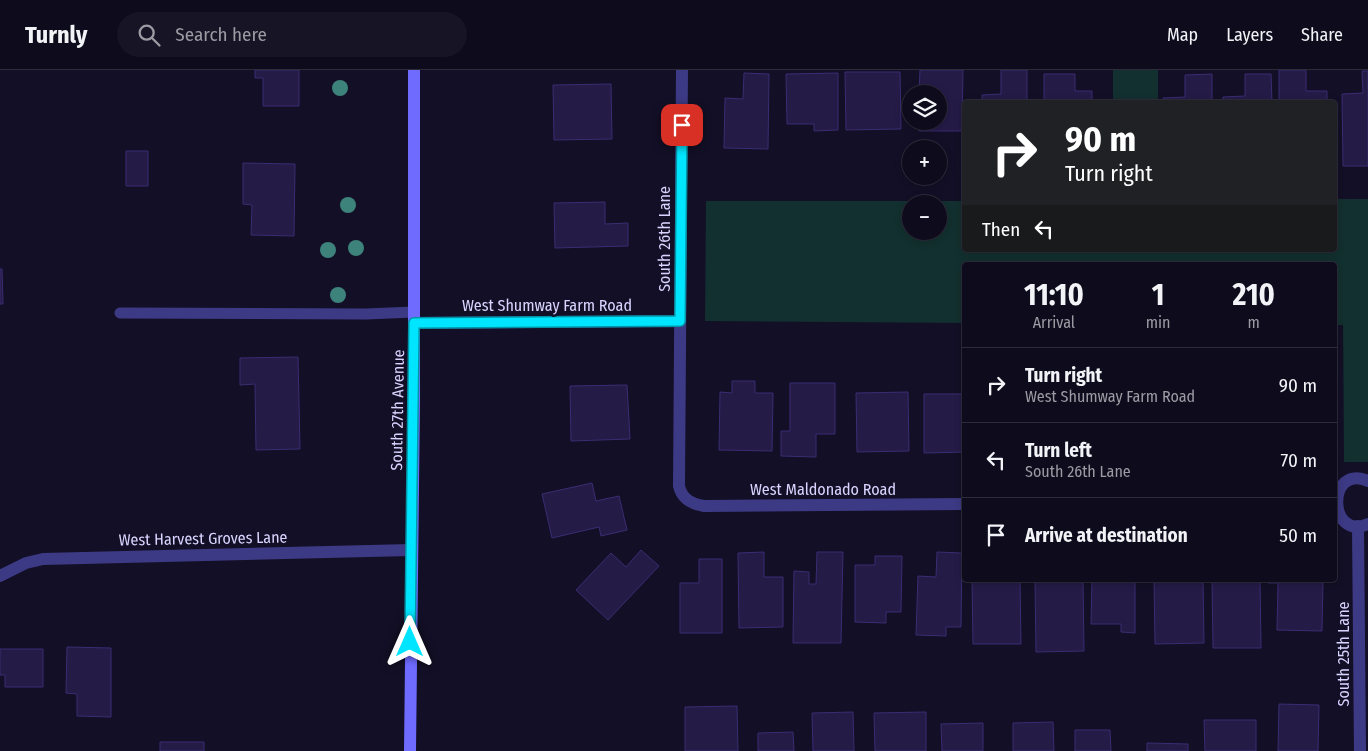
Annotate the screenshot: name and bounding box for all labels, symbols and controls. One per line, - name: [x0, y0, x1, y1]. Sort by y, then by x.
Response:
- search box: [117, 12, 467, 57]
- text: Turnly: [25, 21, 87, 49]
- icon: search: [135, 21, 163, 49]
- text: Search here: [175, 23, 267, 46]
- text: Map: [1167, 24, 1198, 46]
- text: Layers: [1226, 24, 1273, 46]
- text: Share: [1301, 24, 1343, 46]
- map controls: [902, 85, 947, 240]
- button: layers: [902, 85, 947, 130]
- pin: [661, 104, 703, 146]
- icon: arrive: [668, 111, 696, 139]
- text: 90 m: [1065, 118, 1136, 160]
- icon: right: [982, 120, 1047, 185]
- button: +: [902, 140, 947, 185]
- text: Turn right: [1065, 160, 1153, 187]
- street label: South 26th Lane: [655, 186, 674, 292]
- button: −: [902, 195, 947, 240]
- icon: left: [1030, 215, 1058, 243]
- text: Then: [982, 218, 1020, 241]
- text: 11:10: [1024, 277, 1084, 313]
- text: 1: [1152, 277, 1165, 313]
- text: 210: [1233, 277, 1275, 313]
- street label: West Shumway Farm Road: [462, 296, 632, 315]
- text: Arrival: [1033, 313, 1075, 332]
- text: min: [1146, 313, 1171, 332]
- text: m: [1248, 313, 1260, 332]
- street label: South 27th Avenue: [387, 349, 408, 471]
- text: Turn right: [1025, 364, 1102, 387]
- icon: right: [982, 371, 1010, 399]
- text: 90 m: [1279, 374, 1317, 397]
- text: West Shumway Farm Road: [1025, 387, 1195, 406]
- text: Turn left: [1025, 439, 1092, 462]
- icon: left: [982, 446, 1010, 474]
- text: 70 m: [1281, 449, 1317, 472]
- text: South 26th Lane: [1025, 462, 1131, 481]
- street label: West Maldonado Road: [750, 480, 896, 499]
- icon: arrive: [982, 521, 1010, 549]
- text: Arrive at destination: [1025, 524, 1188, 547]
- text: 50 m: [1279, 524, 1317, 547]
- street label: West Harvest Groves Lane: [118, 528, 288, 549]
- street label: South 25th Lane: [1334, 601, 1353, 707]
- position arrow: [383, 615, 435, 667]

